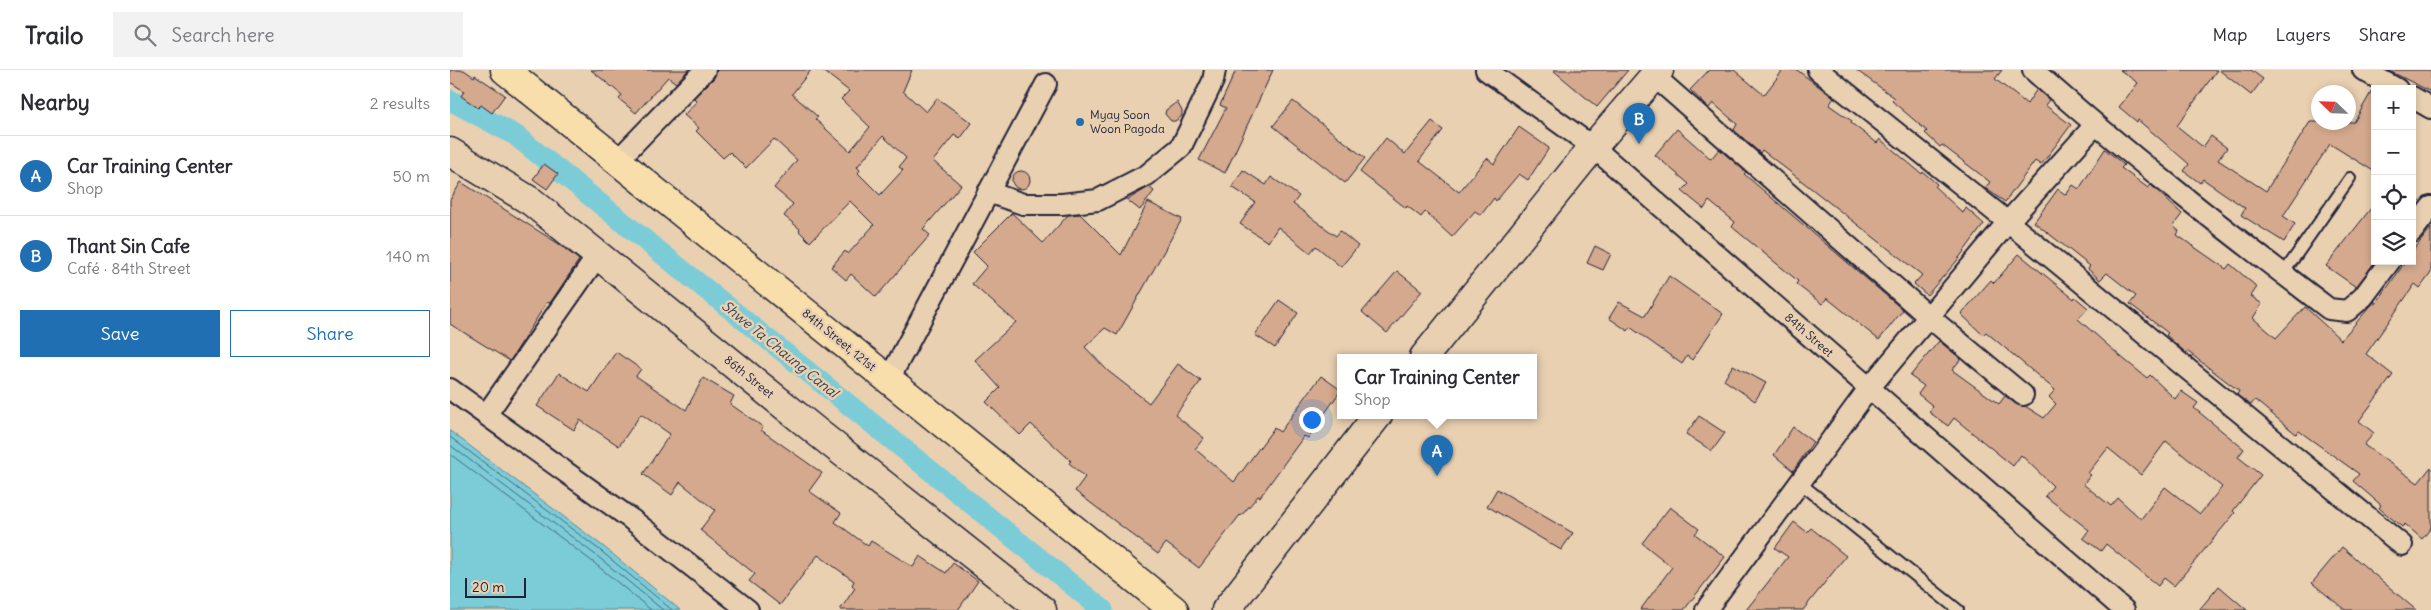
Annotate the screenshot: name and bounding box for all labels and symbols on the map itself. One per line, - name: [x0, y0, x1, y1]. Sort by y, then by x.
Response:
- north arrow: [2311, 85, 2356, 130]
- pin: B: [1623, 103, 1655, 144]
- place label: Myay Soon Woon Pagoda: [1090, 107, 1165, 136]
- marker: Myay Soon Woon Pagoda: [1074, 116, 1086, 128]
- water label: Shwe Ta Chaung Canal: [718, 297, 843, 403]
- street label: 84th Street, 121st: [799, 305, 879, 374]
- street label: 84th Street: [1782, 309, 1837, 360]
- street label: 86th Street: [721, 352, 777, 401]
- your location: [1299, 407, 1325, 433]
- pin: A: [1421, 435, 1453, 476]
- scale bar: [465, 575, 526, 598]

